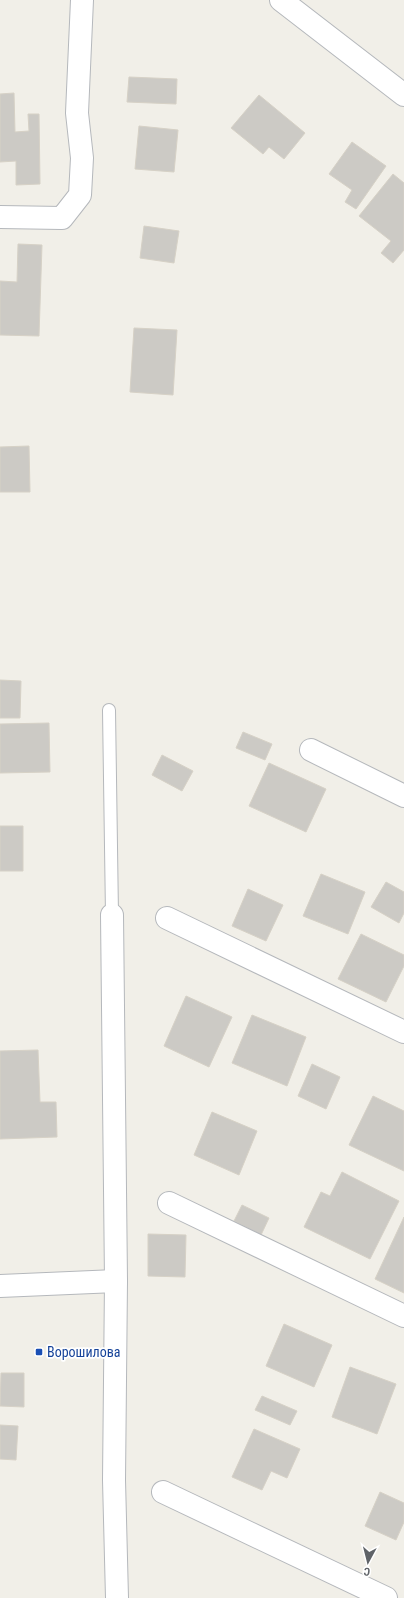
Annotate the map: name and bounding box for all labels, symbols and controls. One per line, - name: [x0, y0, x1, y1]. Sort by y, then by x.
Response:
- place label: Ворошилова: [47, 1344, 121, 1360]
- marker: Ворошилова: [34, 1347, 44, 1357]
- north arrow: [348, 1542, 388, 1582]
- text: С: [363, 1565, 371, 1578]

